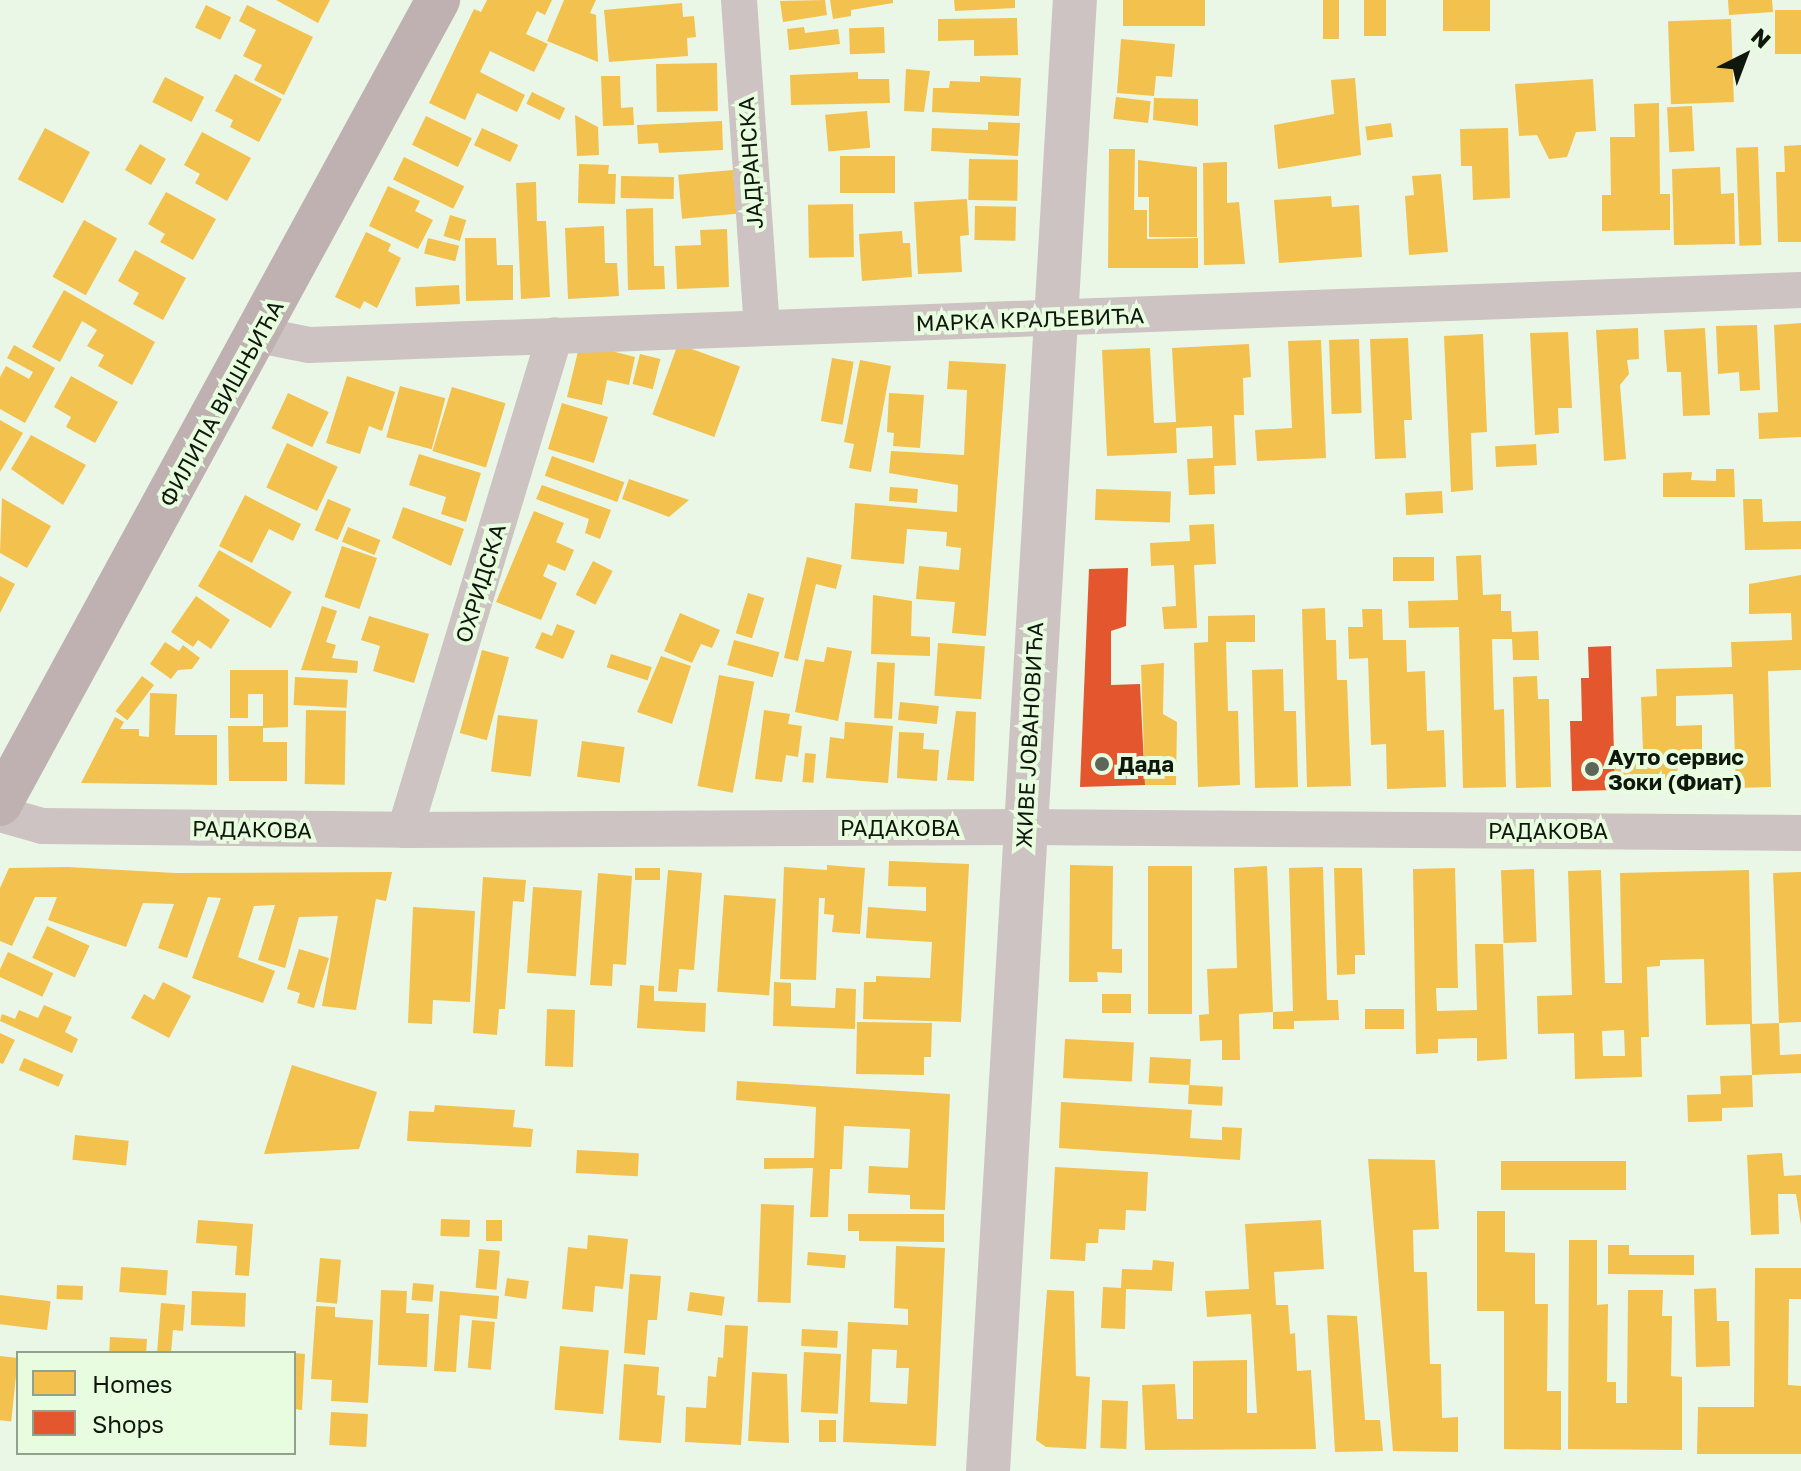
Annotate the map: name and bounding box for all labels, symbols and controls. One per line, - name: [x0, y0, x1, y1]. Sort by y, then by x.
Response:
- north arrow: [1705, 16, 1785, 96]
- text: N: [1746, 22, 1777, 53]
- street label: ЈАДРАНСКА: [732, 96, 768, 230]
- street label: ФИЛИПА ВИШЊИЋА: [153, 295, 289, 511]
- street label: МАРКА КРАЉЕВИЋА: [915, 302, 1145, 336]
- street label: ОХРИДСКА: [449, 520, 511, 646]
- street label: ЖИВЕ ЈОВАНОВИЋА: [1010, 621, 1048, 849]
- place label: Ауто сервис Зоки (Фиат): [1608, 743, 1744, 794]
- place label: Дада: [1118, 751, 1174, 777]
- marker: Дада: [1093, 755, 1111, 773]
- marker: Ауто сервис Зоки (Фиат): [1583, 760, 1601, 778]
- street label: РАДАКОВА: [192, 815, 312, 843]
- street label: РАДАКОВА: [840, 815, 960, 841]
- street label: РАДАКОВА: [1488, 818, 1608, 844]
- legend: [16, 1351, 296, 1455]
- text: Homes: [92, 1369, 173, 1398]
- text: Shops: [92, 1409, 164, 1438]

